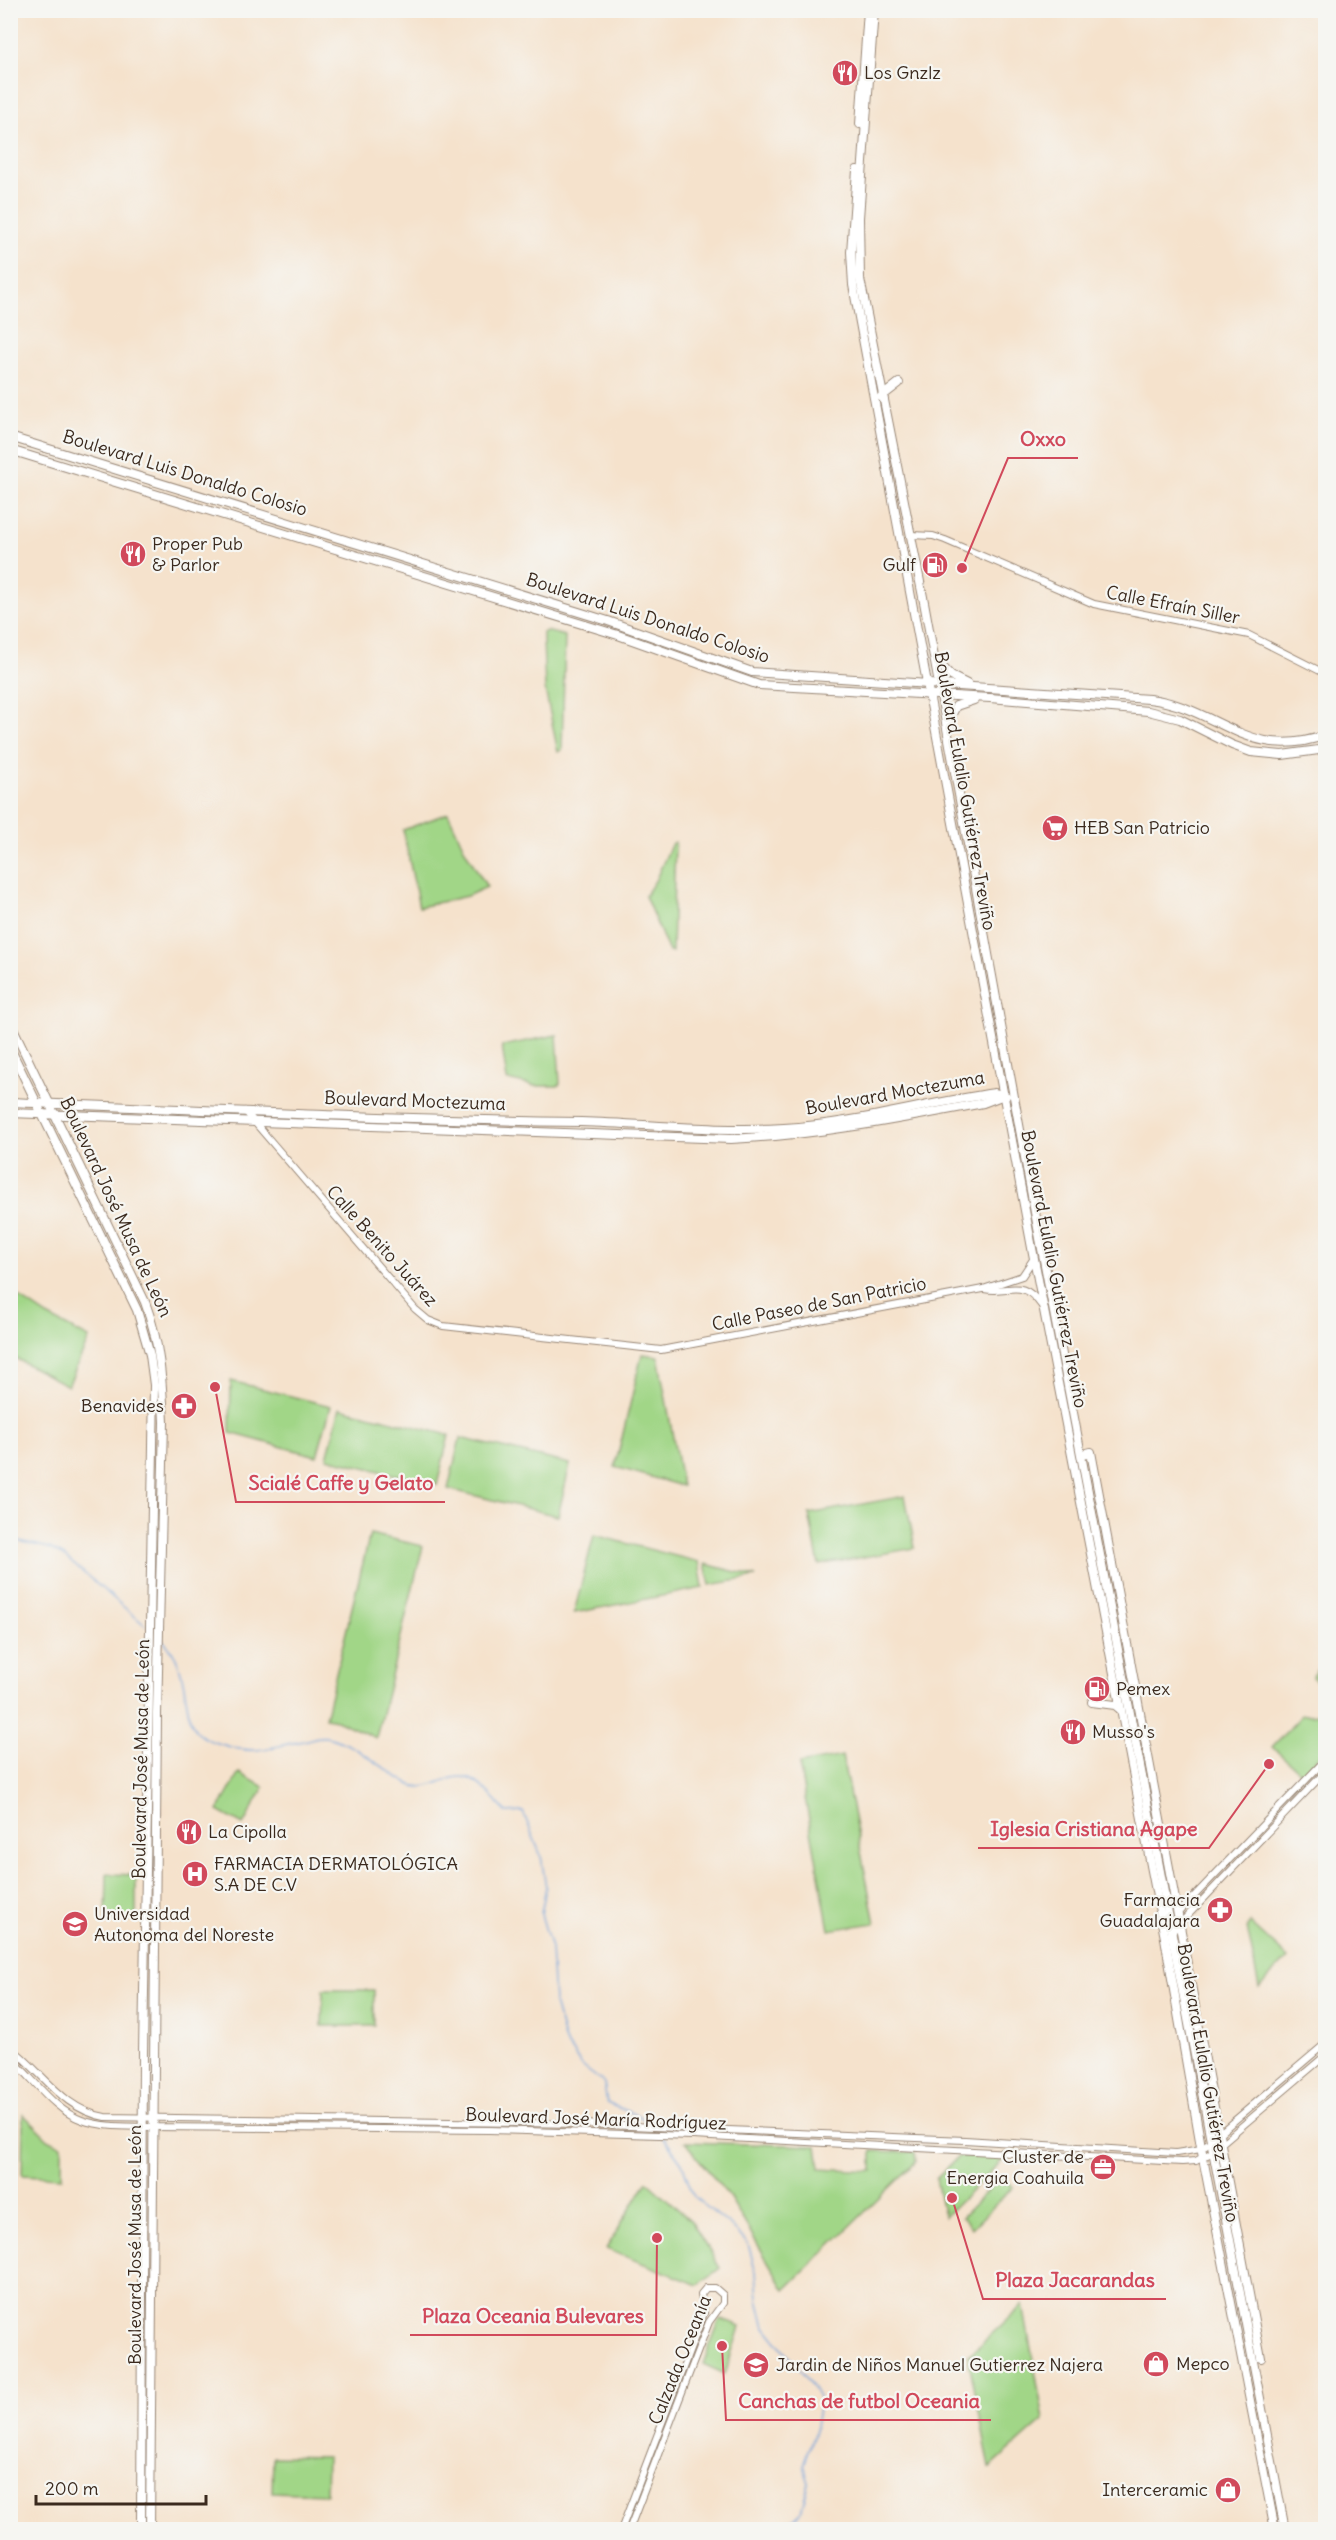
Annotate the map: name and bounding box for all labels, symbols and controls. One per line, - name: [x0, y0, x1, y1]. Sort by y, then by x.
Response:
- restaurant icon: Los Gnzlz: [830, 58, 860, 88]
- place label: Los Gnzlz: [864, 61, 941, 84]
- callout: Oxxo: [1008, 420, 1078, 458]
- street label: Boulevard Luis Donaldo Colosio: [60, 424, 310, 521]
- text: Oxxo: [1020, 426, 1066, 451]
- place label: Proper Pub & Parlor: [152, 532, 243, 576]
- restaurant icon: Proper Pub & Parlor: [118, 539, 148, 569]
- fuel station icon: Gulf: [920, 550, 950, 580]
- place label: Gulf: [883, 553, 917, 576]
- street label: Boulevard Luis Donaldo Colosio: [524, 567, 773, 668]
- street label: Calle Efraín Siller: [1104, 580, 1242, 629]
- street label: Boulevard Eulalio Gutiérrez Treviño: [930, 650, 1001, 932]
- supermarket icon: HEB San Patricio: [1040, 813, 1070, 843]
- place label: HEB San Patricio: [1074, 816, 1210, 839]
- street label: Boulevard Moctezuma: [804, 1065, 986, 1120]
- street label: Boulevard Moctezuma: [324, 1086, 506, 1115]
- street label: Boulevard José Musa de León: [55, 1093, 178, 1320]
- street label: Boulevard Eulalio Gutiérrez Treviño: [1016, 1128, 1093, 1410]
- street label: Calle Benito Juárez: [322, 1180, 443, 1311]
- street label: Calle Paseo de San Patricio: [710, 1271, 928, 1336]
- pharmacy icon: Benavides: [169, 1391, 199, 1421]
- place label: Benavides: [81, 1394, 164, 1417]
- callout: Scialé Caffe y Gelato: [236, 1464, 445, 1502]
- text: Scialé Caffe y Gelato: [249, 1470, 433, 1495]
- street label: Boulevard José Musa de León: [127, 1639, 154, 1879]
- fuel station icon: Pemex: [1082, 1674, 1112, 1704]
- place label: Pemex: [1116, 1677, 1170, 1700]
- restaurant icon: Musso's: [1058, 1717, 1088, 1747]
- place label: Musso's: [1092, 1720, 1155, 1743]
- callout: Iglesia Cristiana Agape: [978, 1810, 1209, 1848]
- text: Iglesia Cristiana Agape: [990, 1816, 1198, 1841]
- restaurant icon: La Cipolla: [174, 1817, 204, 1847]
- place label: La Cipolla: [208, 1820, 287, 1843]
- place label: FARMACIA DERMATOLÓGICA S.A DE C.V: [214, 1852, 458, 1896]
- hospital icon: FARMACIA DERMATOLÓGICA S.A DE C.V: [180, 1859, 210, 1889]
- place label: Farmacia Guadalajara: [1099, 1888, 1200, 1932]
- pharmacy icon: Farmacia Guadalajara: [1205, 1895, 1235, 1925]
- place label: Universidad Autonoma del Noreste: [94, 1902, 274, 1946]
- school or university icon: Universidad Autonoma del Noreste: [60, 1909, 90, 1939]
- street label: Boulevard Eulalio Gutiérrez Treviño: [1173, 1942, 1244, 2224]
- street label: Boulevard José María Rodríguez: [465, 2102, 727, 2135]
- street label: Boulevard José Musa de León: [123, 2125, 146, 2365]
- place label: Cluster de Energia Coahuila: [946, 2145, 1084, 2189]
- office icon: Cluster de Energia Coahuila: [1088, 2152, 1118, 2182]
- callout: Plaza Jacarandas: [983, 2261, 1166, 2299]
- text: Plaza Jacarandas: [995, 2267, 1155, 2292]
- street label: Calzada Oceanía: [643, 2292, 716, 2428]
- callout: Plaza Oceania Bulevares: [410, 2297, 656, 2335]
- text: Plaza Oceania Bulevares: [422, 2303, 644, 2328]
- shop icon: Mepco: [1141, 2349, 1171, 2379]
- school or university icon: Jardin de Niños Manuel Gutierrez Najera: [741, 2350, 771, 2380]
- place label: Mepco: [1176, 2352, 1230, 2375]
- place label: Jardin de Niños Manuel Gutierrez Najera: [776, 2353, 1103, 2376]
- callout: Canchas de futbol Oceania: [726, 2382, 991, 2420]
- text: Canchas de futbol Oceania: [738, 2388, 980, 2413]
- scale bar: [36, 2468, 206, 2506]
- shop icon: Interceramic: [1213, 2475, 1243, 2505]
- text: 200 m: [45, 2477, 99, 2500]
- place label: Interceramic: [1102, 2478, 1208, 2501]

